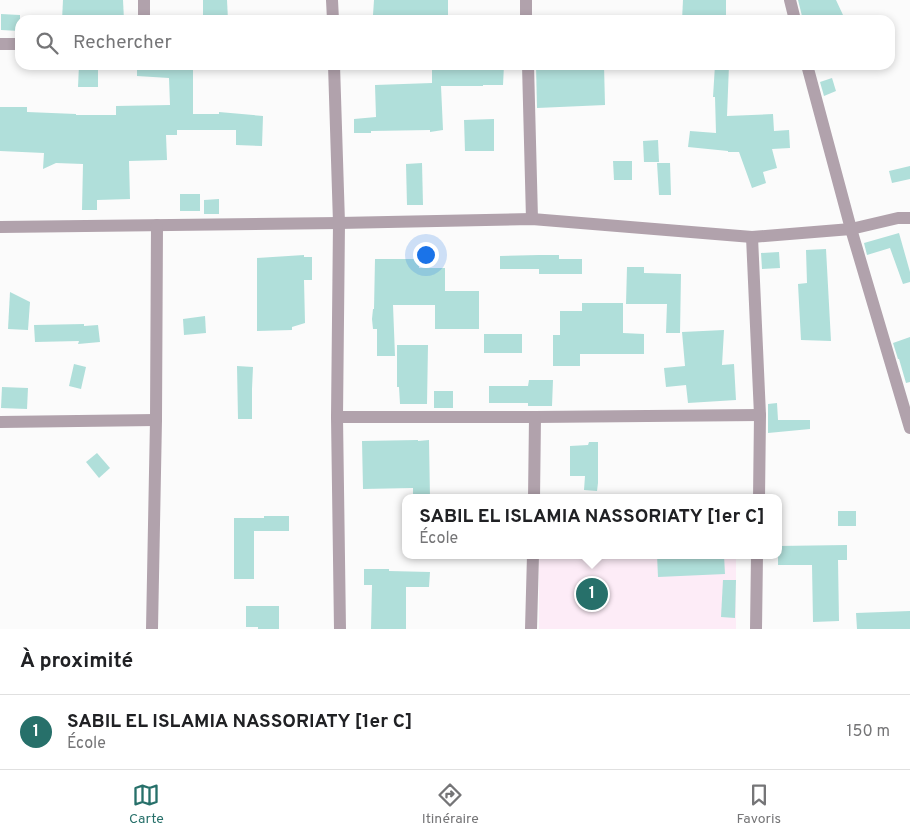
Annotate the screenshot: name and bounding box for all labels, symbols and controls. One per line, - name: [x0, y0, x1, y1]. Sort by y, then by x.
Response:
- search box: [15, 15, 895, 70]
- icon: search: [33, 29, 61, 57]
- text: Rechercher: [73, 31, 172, 55]
- your location: [413, 242, 439, 268]
- popup: [402, 494, 782, 559]
- text: SABIL EL ISLAMIA NASSORIATY [1er C]: [419, 505, 765, 529]
- text: École: [419, 529, 458, 549]
- pin: 1: [576, 575, 608, 613]
- text: À proximité: [20, 648, 133, 675]
- text: SABIL EL ISLAMIA NASSORIATY [1er C]: [67, 710, 412, 734]
- text: 1: [33, 722, 39, 742]
- text: 150 m: [847, 722, 890, 742]
- text: École: [67, 734, 106, 754]
- tab: Carte: [129, 781, 164, 828]
- tab: Itinéraire: [422, 781, 479, 828]
- tab: Favoris: [737, 781, 781, 828]

